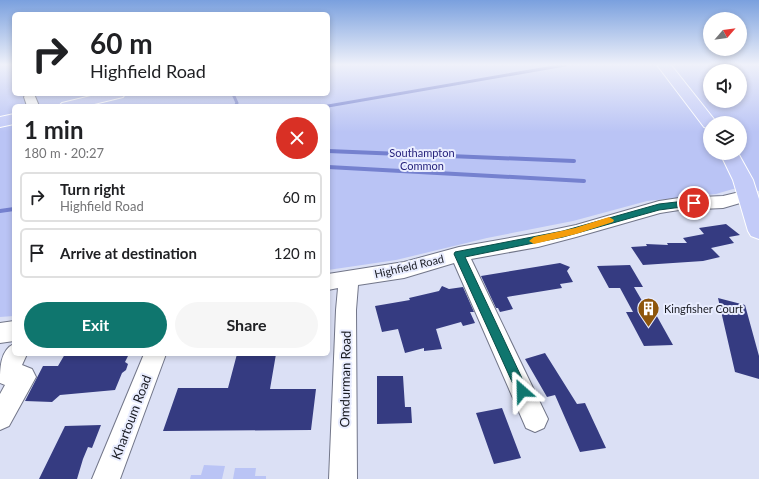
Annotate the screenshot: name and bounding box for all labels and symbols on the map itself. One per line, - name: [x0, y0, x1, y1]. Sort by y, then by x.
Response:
- north arrow: [703, 12, 747, 56]
- park label: Southampton Common: [389, 146, 455, 172]
- pin: [677, 186, 711, 220]
- street label: Highfield Road: [373, 252, 445, 280]
- building icon: Kingfisher Court: [636, 295, 662, 328]
- place label: Kingfisher Court: [664, 302, 743, 315]
- street label: Omdurman Road: [336, 330, 354, 428]
- position arrow: [501, 370, 543, 412]
- street label: Khartoum Road: [108, 373, 154, 461]

